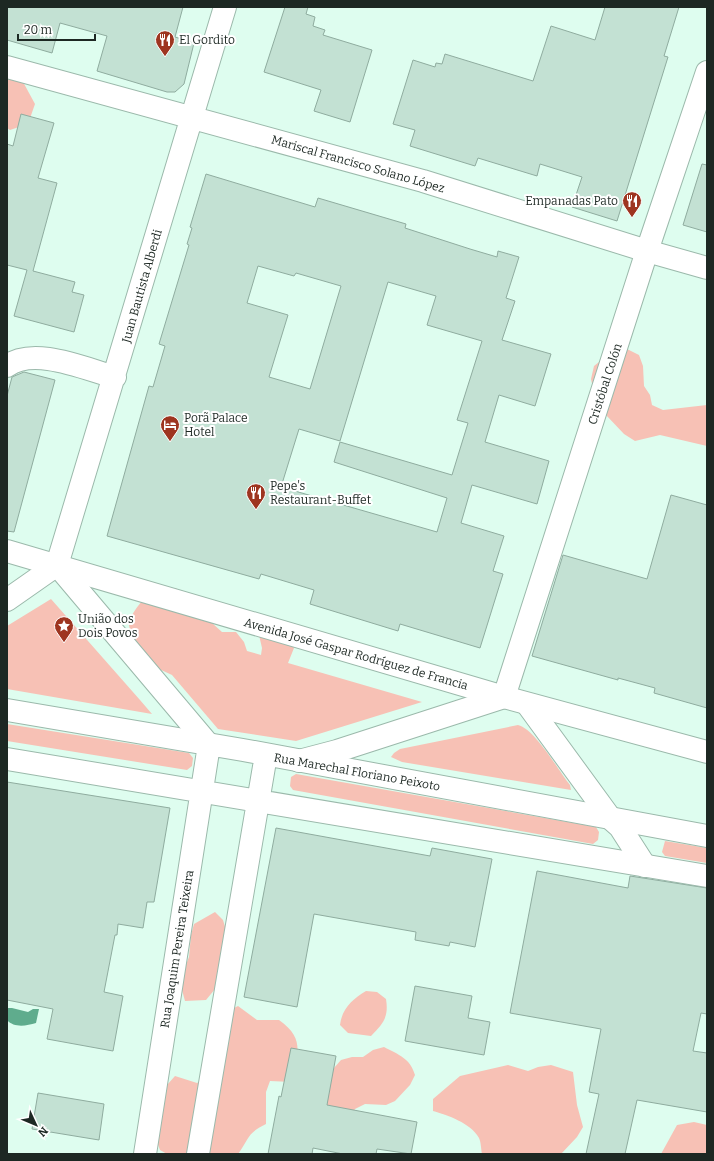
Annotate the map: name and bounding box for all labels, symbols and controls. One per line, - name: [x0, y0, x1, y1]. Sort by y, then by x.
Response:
- scale bar: [18, 16, 95, 42]
- text: 20 m: [24, 23, 53, 37]
- restaurant icon: El Gordito: [154, 29, 176, 57]
- place label: El Gordito: [179, 33, 235, 47]
- street label: Mariscal Francisco Solano López: [270, 133, 446, 196]
- restaurant icon: Empanadas Pato: [621, 190, 643, 218]
- place label: Empanadas Pato: [525, 194, 618, 208]
- street label: Juan Bautista Alberdi: [119, 227, 165, 345]
- street label: Cristóbal Colón: [585, 341, 625, 426]
- place label: Porã Palace Hotel: [184, 411, 248, 439]
- hotel icon: Porã Palace Hotel: [159, 414, 181, 442]
- place label: Pepe's Restaurant-Buffet: [270, 479, 372, 507]
- restaurant icon: Pepe's Restaurant-Buffet: [245, 482, 267, 510]
- place label: União dos Dois Povos: [78, 612, 138, 640]
- place icon: União dos Dois Povos: [53, 615, 75, 643]
- street label: Avenida José Gaspar Rodríguez de Francia: [242, 615, 470, 693]
- street label: Rua Marechal Floriano Peixoto: [273, 750, 441, 794]
- street label: Rua Joaquim Pereira Teixeira: [158, 868, 196, 1029]
- north arrow: [16, 1105, 56, 1145]
- text: N: [35, 1124, 50, 1140]

